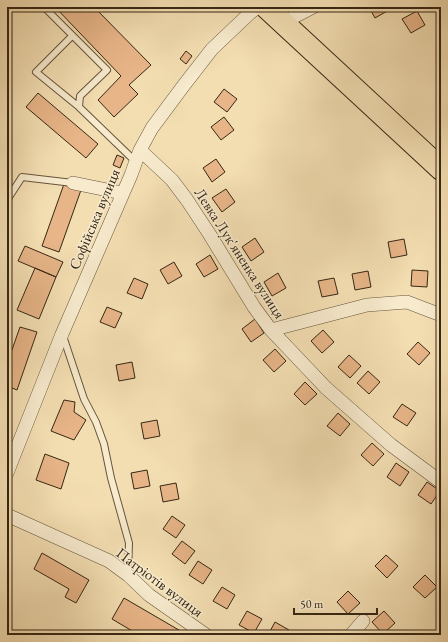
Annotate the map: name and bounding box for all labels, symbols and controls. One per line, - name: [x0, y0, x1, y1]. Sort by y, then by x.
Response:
- street label: Софійська вулиця: [64, 165, 124, 272]
- street label: Левка Лук'яненка вулиця: [191, 184, 290, 322]
- street label: Патріотів вулиця: [113, 543, 208, 621]
- scale bar: [294, 590, 377, 616]
- text: 50 m: [300, 596, 324, 612]

